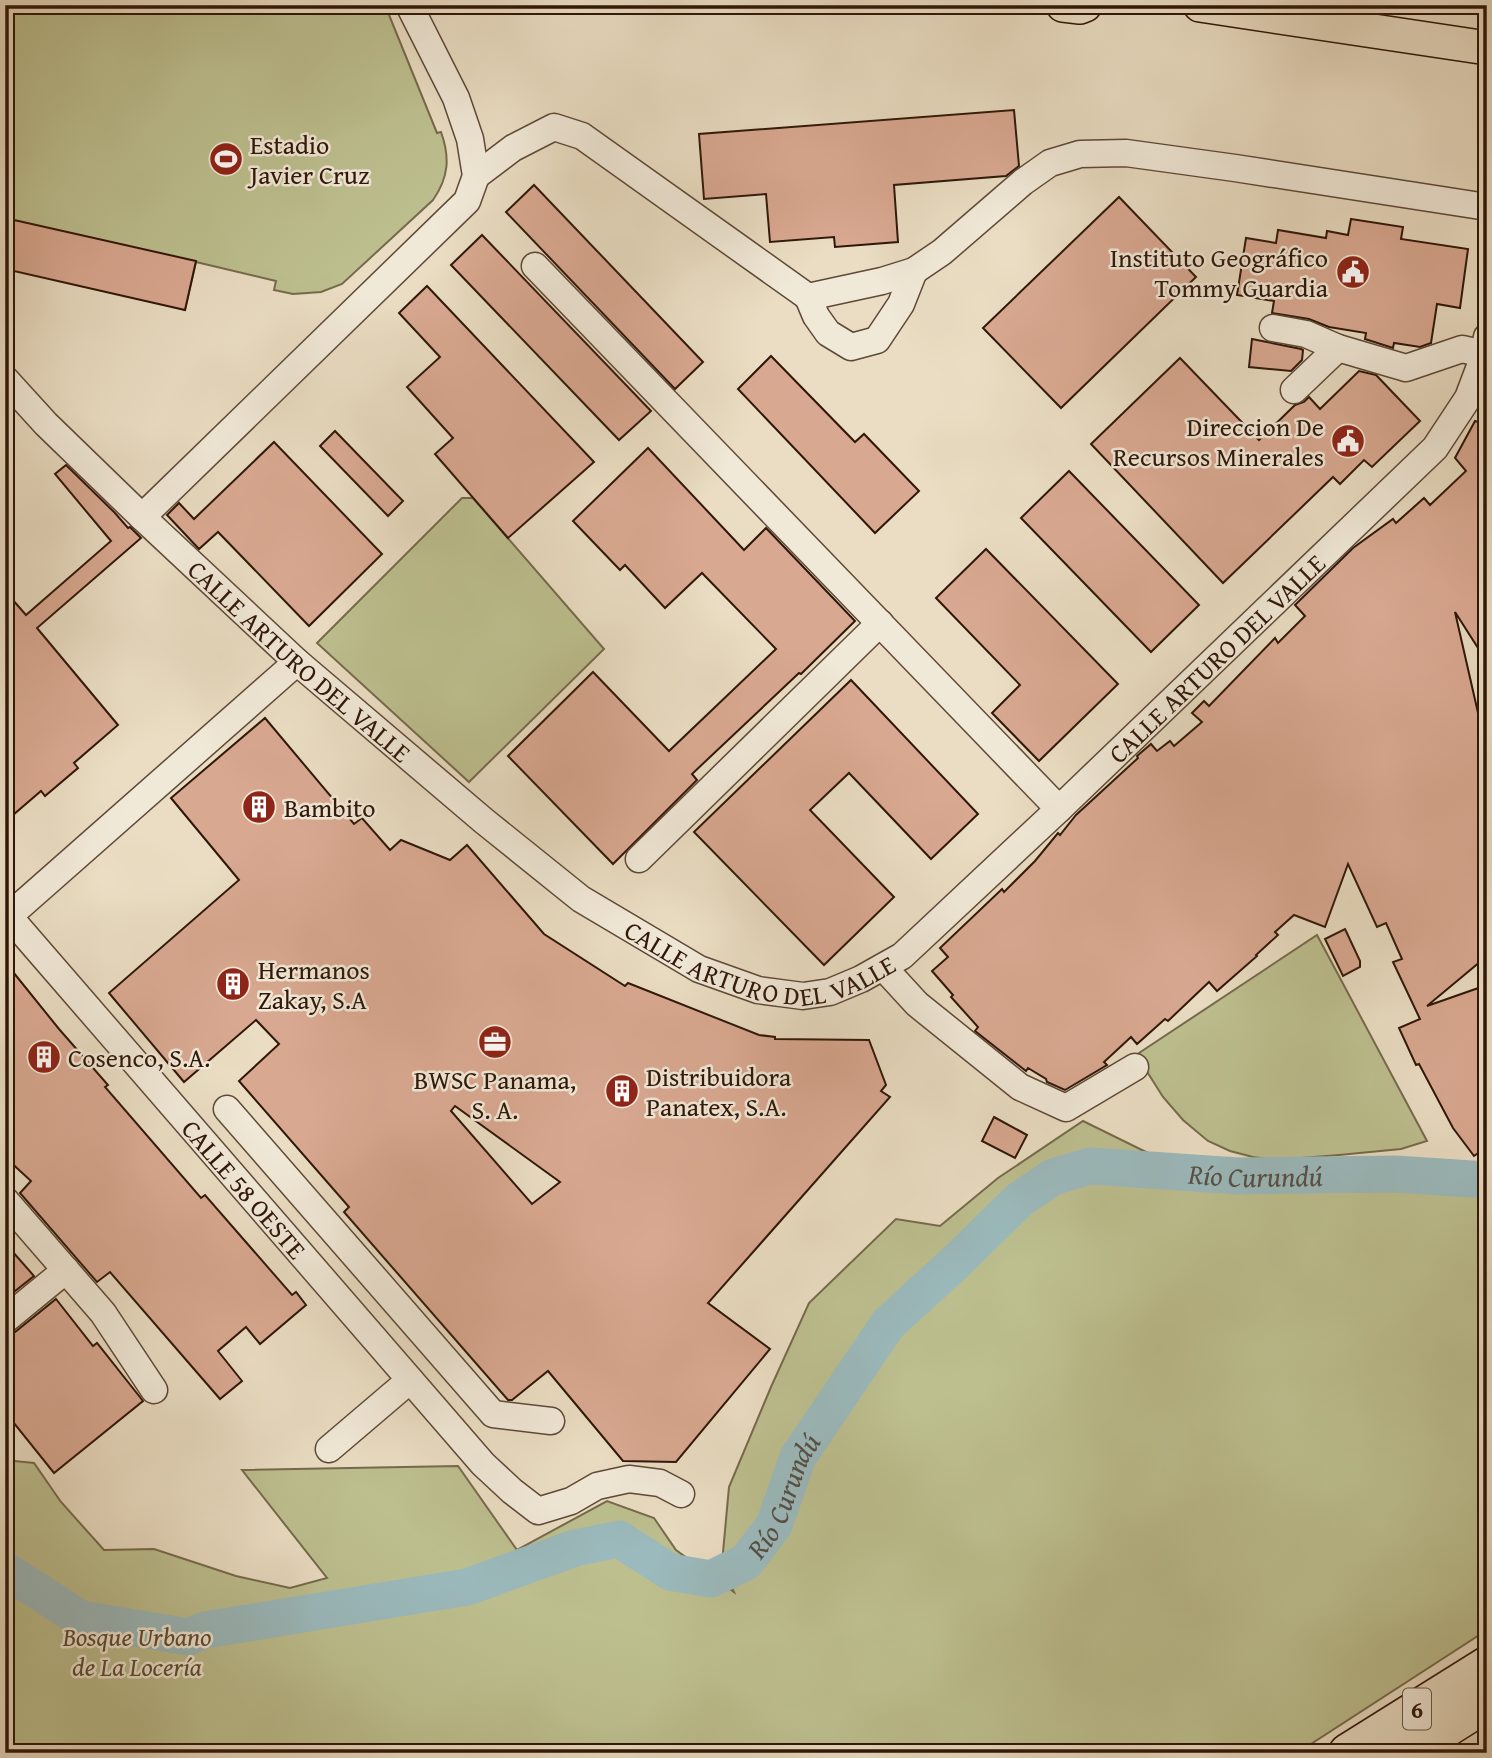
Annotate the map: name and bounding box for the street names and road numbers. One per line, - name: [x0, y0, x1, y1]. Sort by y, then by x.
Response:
- street label: CALLE ARTURO DEL VALLE: [1099, 544, 1334, 772]
- street label: CALLE ARTURO DEL VALLE: [179, 550, 420, 771]
- street label: CALLE ARTURO DEL VALLE: [618, 910, 902, 1016]
- street label: CALLE 58 OESTE: [173, 1110, 316, 1267]
- road number: 6: [1403, 1688, 1431, 1730]

